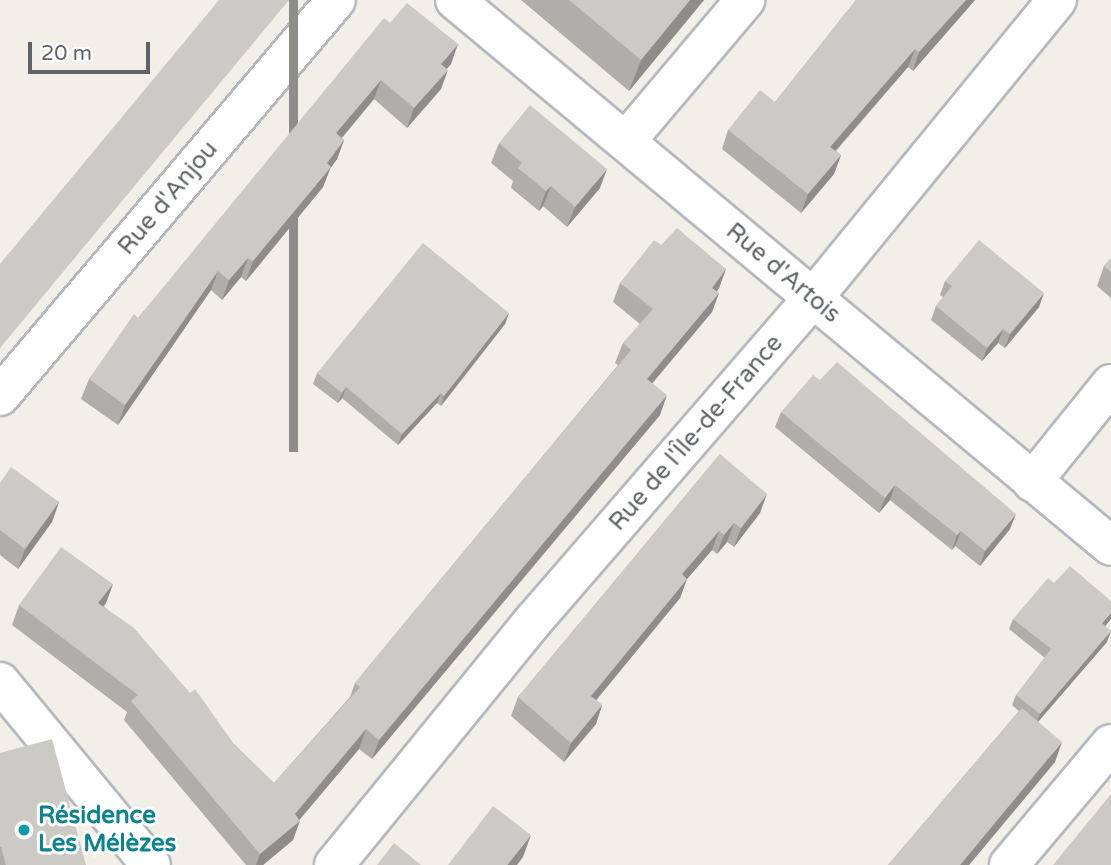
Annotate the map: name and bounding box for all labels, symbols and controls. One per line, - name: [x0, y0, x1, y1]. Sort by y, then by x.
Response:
- scale bar: [32, 28, 154, 72]
- text: 20 m: [41, 41, 92, 66]
- street label: Rue d'Anjou: [112, 135, 224, 261]
- street label: Rue d'Artois: [720, 217, 846, 329]
- street label: Rue de l'Île-de-France: [603, 329, 789, 537]
- place label: Résidence Les Mélèzes: [38, 802, 176, 858]
- marker: Résidence Les Mélèzes: [16, 822, 32, 838]

